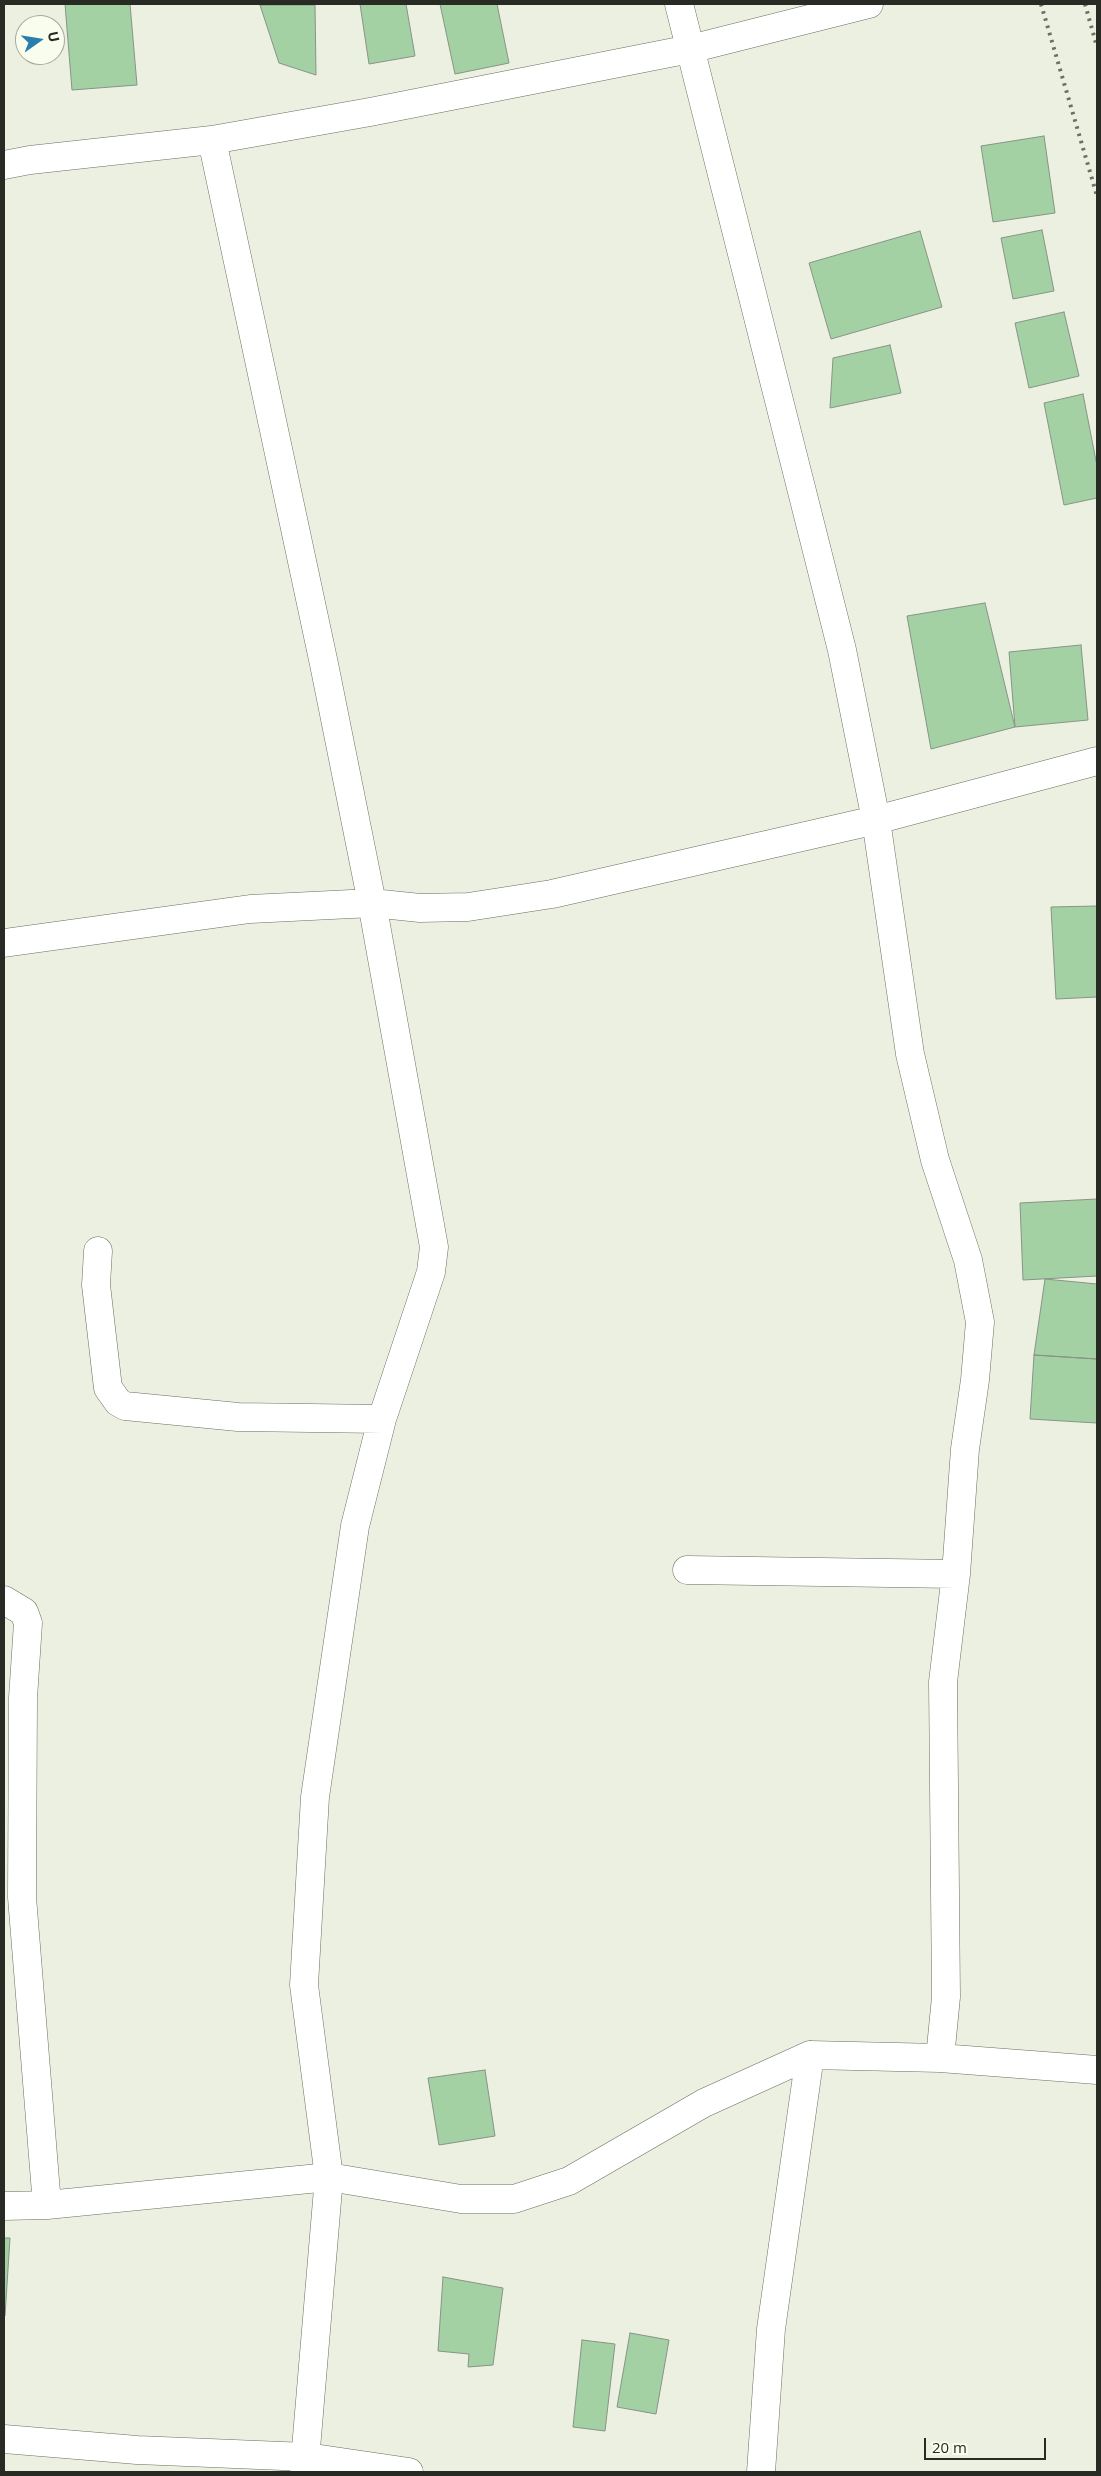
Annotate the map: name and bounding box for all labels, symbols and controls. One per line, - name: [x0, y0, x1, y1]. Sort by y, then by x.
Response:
- north arrow: [15, 15, 65, 65]
- text: U: [44, 29, 65, 44]
- scale bar: [926, 2428, 1048, 2460]
- text: 20 m: [932, 2437, 967, 2457]

